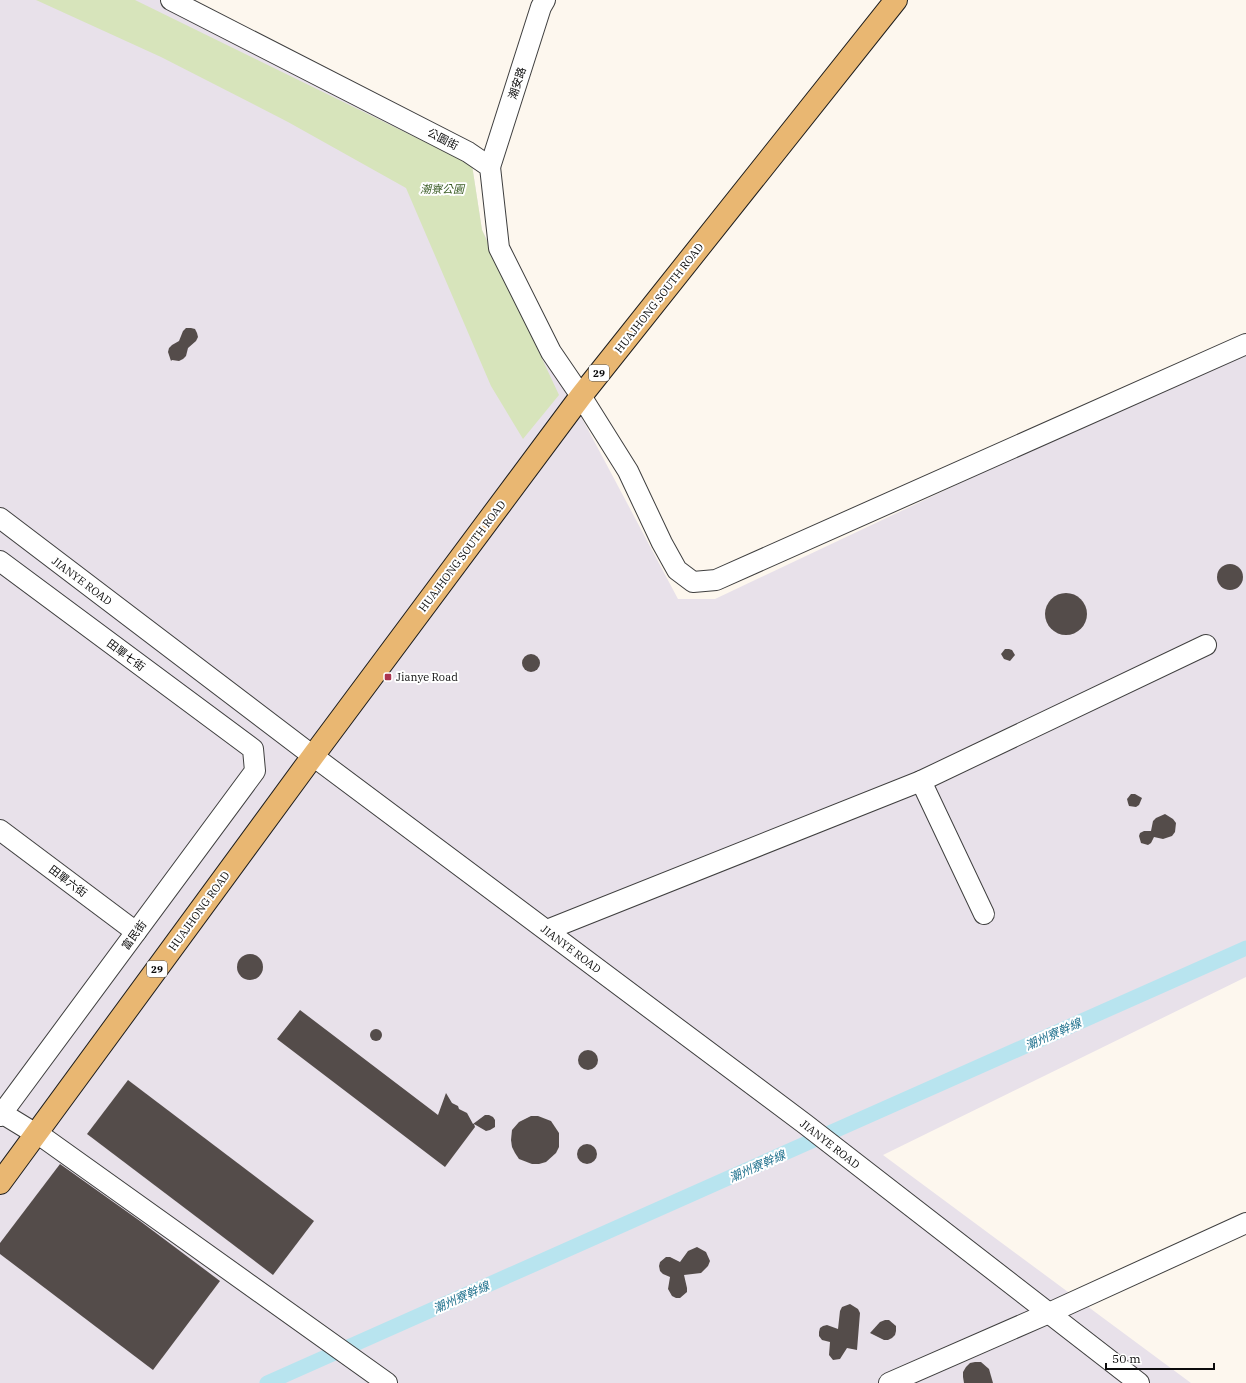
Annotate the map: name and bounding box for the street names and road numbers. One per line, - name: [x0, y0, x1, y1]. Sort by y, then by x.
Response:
- street label: 潮安路: [505, 65, 529, 101]
- street label: 公園街: [425, 125, 461, 153]
- street label: HUAJHONG SOUTH ROAD: [612, 240, 706, 356]
- road number: 29: [589, 365, 609, 381]
- street label: HUAJHONG SOUTH ROAD: [416, 497, 509, 614]
- street label: JIANYE ROAD: [49, 554, 115, 608]
- street label: 田單七街: [104, 636, 148, 674]
- street label: 田單六街: [46, 862, 90, 900]
- street label: HUAJHONG ROAD: [165, 868, 233, 954]
- street label: 富民街: [119, 918, 149, 952]
- street label: JIANYE ROAD: [538, 922, 604, 976]
- road number: 29: [147, 961, 167, 977]
- street label: JIANYE ROAD: [797, 1116, 863, 1172]

